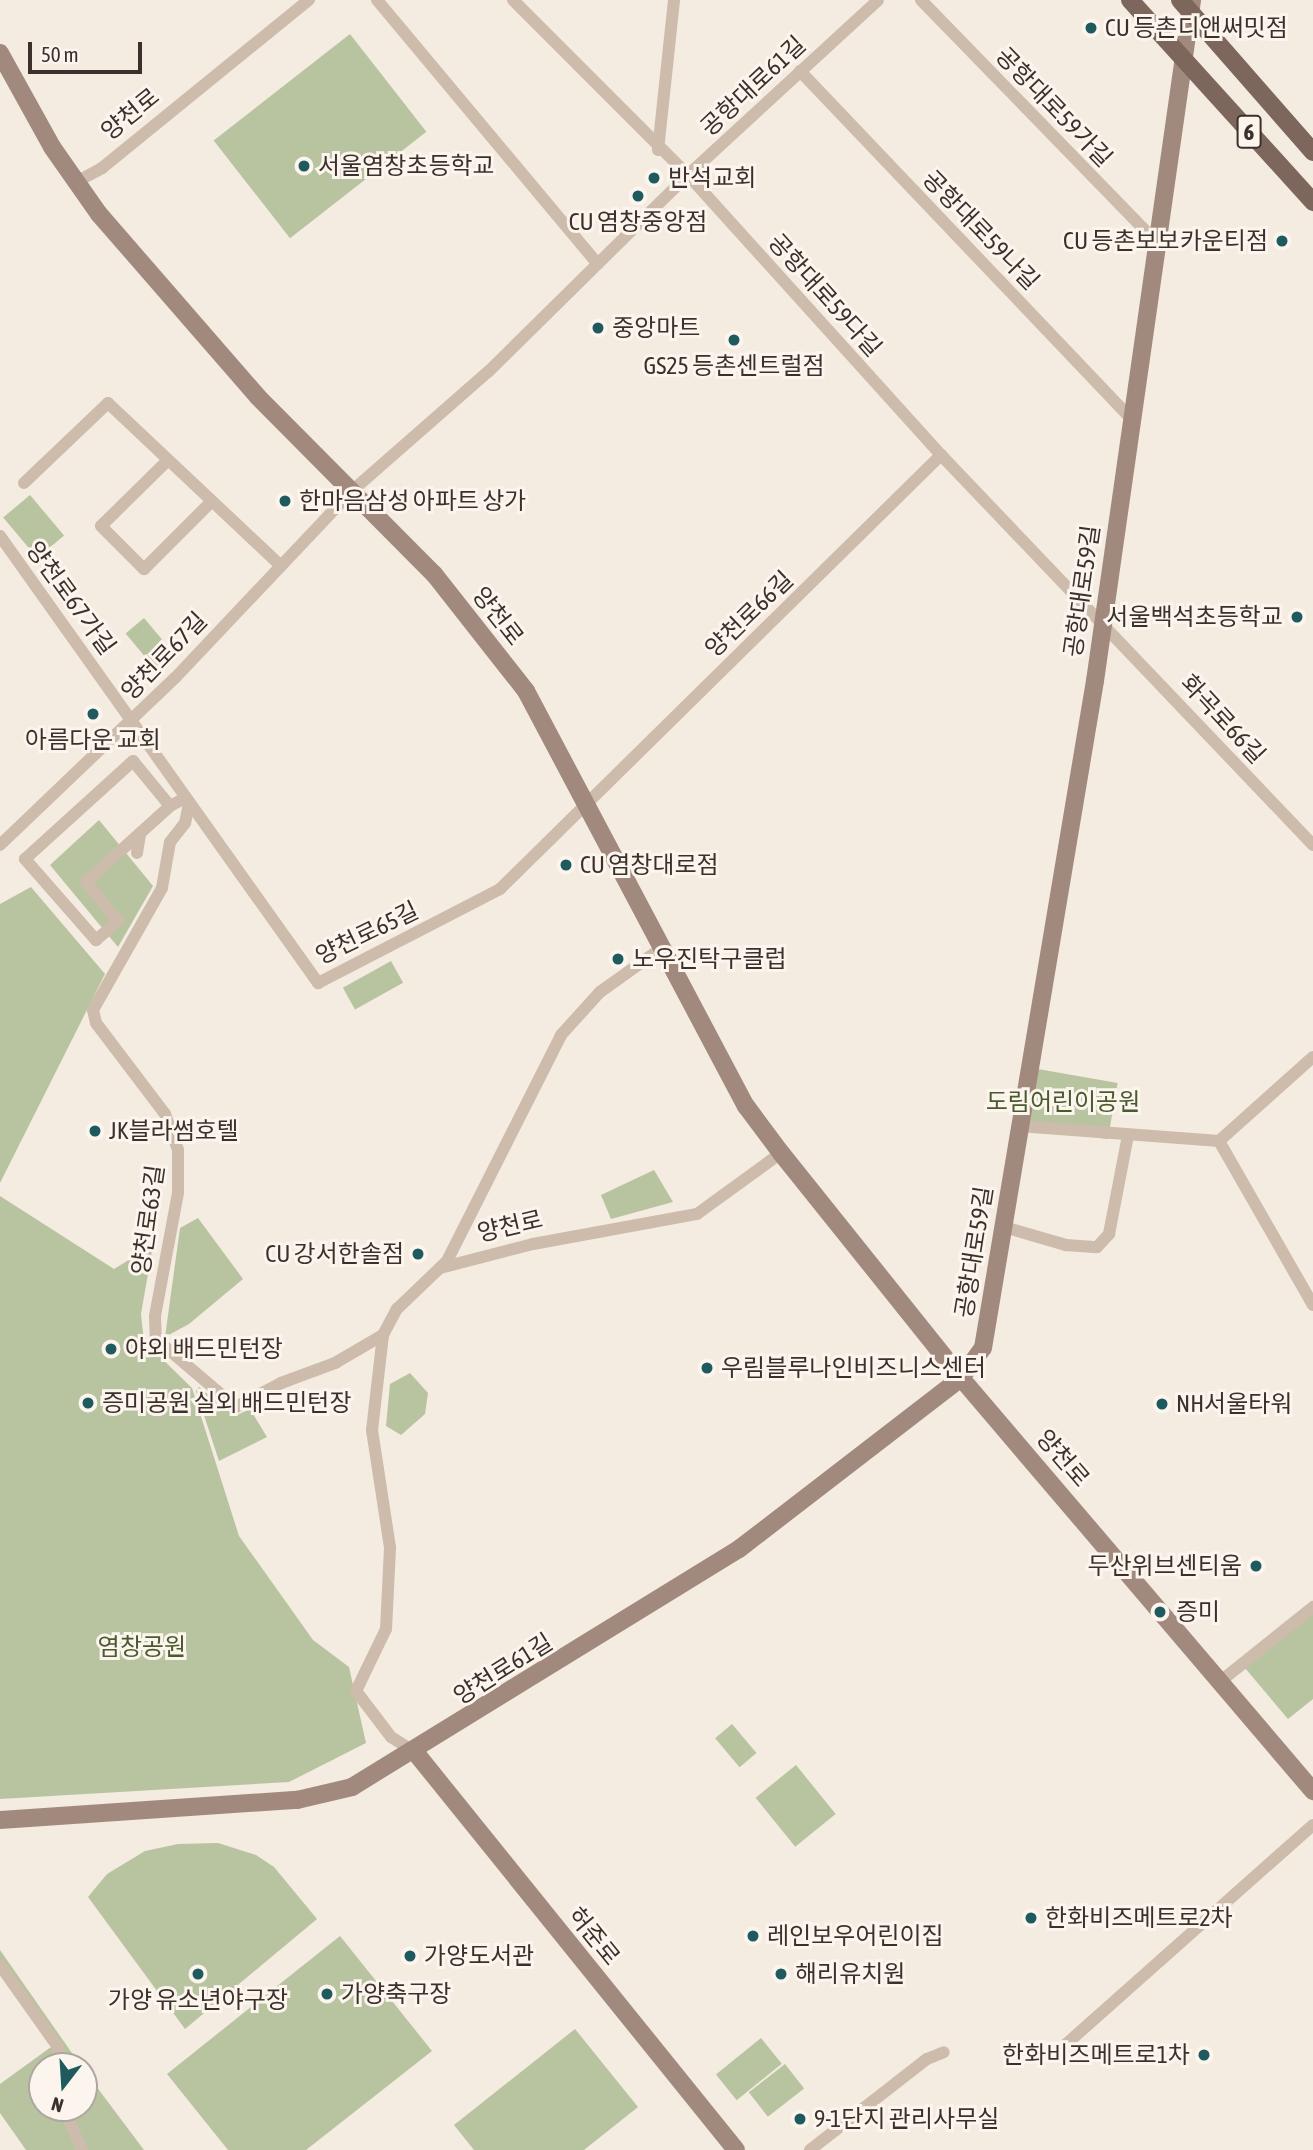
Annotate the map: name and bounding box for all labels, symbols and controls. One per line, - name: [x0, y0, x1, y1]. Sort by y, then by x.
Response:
- place label: CU 등촌디앤써밋점: [1105, 14, 1288, 42]
- marker: CU 등촌디앤써밋점: [1083, 20, 1099, 36]
- scale bar: [32, 28, 145, 72]
- street label: 공항대로61길: [695, 30, 811, 142]
- street label: 공항대로59가길: [990, 41, 1118, 173]
- text: 50 m: [41, 42, 79, 66]
- street label: 양천로: [95, 82, 165, 146]
- road number: 6: [1235, 113, 1263, 152]
- place label: 서울염창초등학교: [318, 152, 495, 180]
- marker: 서울염창초등학교: [296, 158, 312, 174]
- place label: 반석교회: [668, 164, 756, 192]
- street label: 공항대로59나길: [917, 164, 1045, 296]
- marker: 반석교회: [646, 170, 662, 186]
- marker: CU 염창중앙점: [630, 188, 646, 204]
- place label: CU 염창중앙점: [569, 208, 707, 236]
- place label: CU 등촌보보카운티점: [1063, 227, 1268, 255]
- street label: 공항대로59다길: [762, 228, 888, 362]
- marker: CU 등촌보보카운티점: [1274, 233, 1290, 249]
- place label: 중앙마트: [612, 314, 700, 342]
- marker: 중앙마트: [590, 320, 606, 336]
- marker: GS25 등촌센트럴점: [726, 332, 742, 348]
- place label: GS25 등촌센트럴점: [643, 352, 825, 380]
- place label: 한마음삼성 아파트 상가: [299, 487, 526, 515]
- marker: 한마음삼성 아파트 상가: [277, 493, 293, 509]
- street label: 공항대로59길: [1058, 523, 1106, 659]
- street label: 양천로67가길: [20, 536, 122, 660]
- street label: 양천로66길: [699, 565, 799, 663]
- street label: 양천로: [466, 581, 530, 651]
- place label: 서울백석초등학교: [1106, 603, 1283, 631]
- street label: 양천로67길: [115, 606, 213, 706]
- marker: 서울백석초등학교: [1289, 609, 1305, 625]
- street label: 화곡로66길: [1175, 669, 1271, 769]
- marker: 아름다운 교회: [85, 706, 101, 722]
- place label: 아름다운 교회: [25, 726, 161, 754]
- place label: CU 염창대로점: [580, 851, 719, 879]
- marker: CU 염창대로점: [558, 857, 574, 873]
- street label: 양천로65길: [311, 896, 423, 970]
- place label: 노우진탁구클럽: [632, 945, 787, 973]
- marker: 노우진탁구클럽: [610, 951, 626, 967]
- park label: 도림어린이공원: [986, 1088, 1140, 1116]
- place label: JK블라썸호텔: [109, 1117, 239, 1145]
- marker: JK블라썸호텔: [87, 1123, 103, 1139]
- street label: 양천로63길: [126, 1163, 170, 1277]
- street label: 공항대로59길: [949, 1184, 999, 1320]
- street label: 양천로: [474, 1205, 546, 1247]
- place label: CU 강서한솔점: [265, 1240, 404, 1268]
- marker: CU 강서한솔점: [410, 1246, 426, 1262]
- place label: 야외 배드민턴장: [125, 1335, 283, 1363]
- marker: 야외 배드민턴장: [103, 1341, 119, 1357]
- place label: 우림블루나인비즈니스센터: [721, 1354, 986, 1382]
- marker: 우림블루나인비즈니스센터: [699, 1360, 715, 1376]
- place label: 증미공원 실외 배드민턴장: [102, 1389, 351, 1417]
- place label: NH서울타워: [1176, 1390, 1292, 1418]
- marker: 증미공원 실외 배드민턴장: [80, 1395, 96, 1411]
- marker: NH서울타워: [1154, 1396, 1170, 1412]
- street label: 양천로: [1030, 1424, 1096, 1492]
- place label: 두산위브센티움: [1087, 1552, 1242, 1580]
- marker: 두산위브센티움: [1248, 1558, 1264, 1574]
- place label: 증미: [1176, 1598, 1220, 1626]
- marker: 증미: [1150, 1602, 1170, 1622]
- street label: 양천로61길: [448, 1627, 558, 1711]
- park label: 염창공원: [98, 1633, 186, 1661]
- street label: 허준로: [562, 1901, 626, 1971]
- place label: 한화비즈메트로2차: [1045, 1904, 1233, 1932]
- marker: 한화비즈메트로2차: [1023, 1910, 1039, 1926]
- place label: 레인보우어린이집: [767, 1922, 944, 1950]
- marker: 레인보우어린이집: [745, 1928, 761, 1944]
- place label: 가양도서관: [424, 1942, 534, 1970]
- marker: 가양도서관: [402, 1948, 418, 1964]
- place label: 해리유치원: [795, 1960, 905, 1988]
- marker: 가양 유소년야구장: [190, 1966, 206, 1982]
- marker: 해리유치원: [773, 1966, 789, 1982]
- place label: 가양축구장: [341, 1980, 451, 2008]
- place label: 가양 유소년야구장: [108, 1986, 288, 2014]
- marker: 가양축구장: [319, 1986, 335, 2002]
- place label: 한화비즈메트로1차: [1002, 2041, 1190, 2069]
- marker: 한화비즈메트로1차: [1196, 2047, 1212, 2063]
- north arrow: [28, 2052, 98, 2122]
- text: N: [49, 2093, 66, 2117]
- place label: 9-1단지 관리사무실: [814, 2105, 999, 2133]
- marker: 9-1단지 관리사무실: [792, 2111, 808, 2127]

